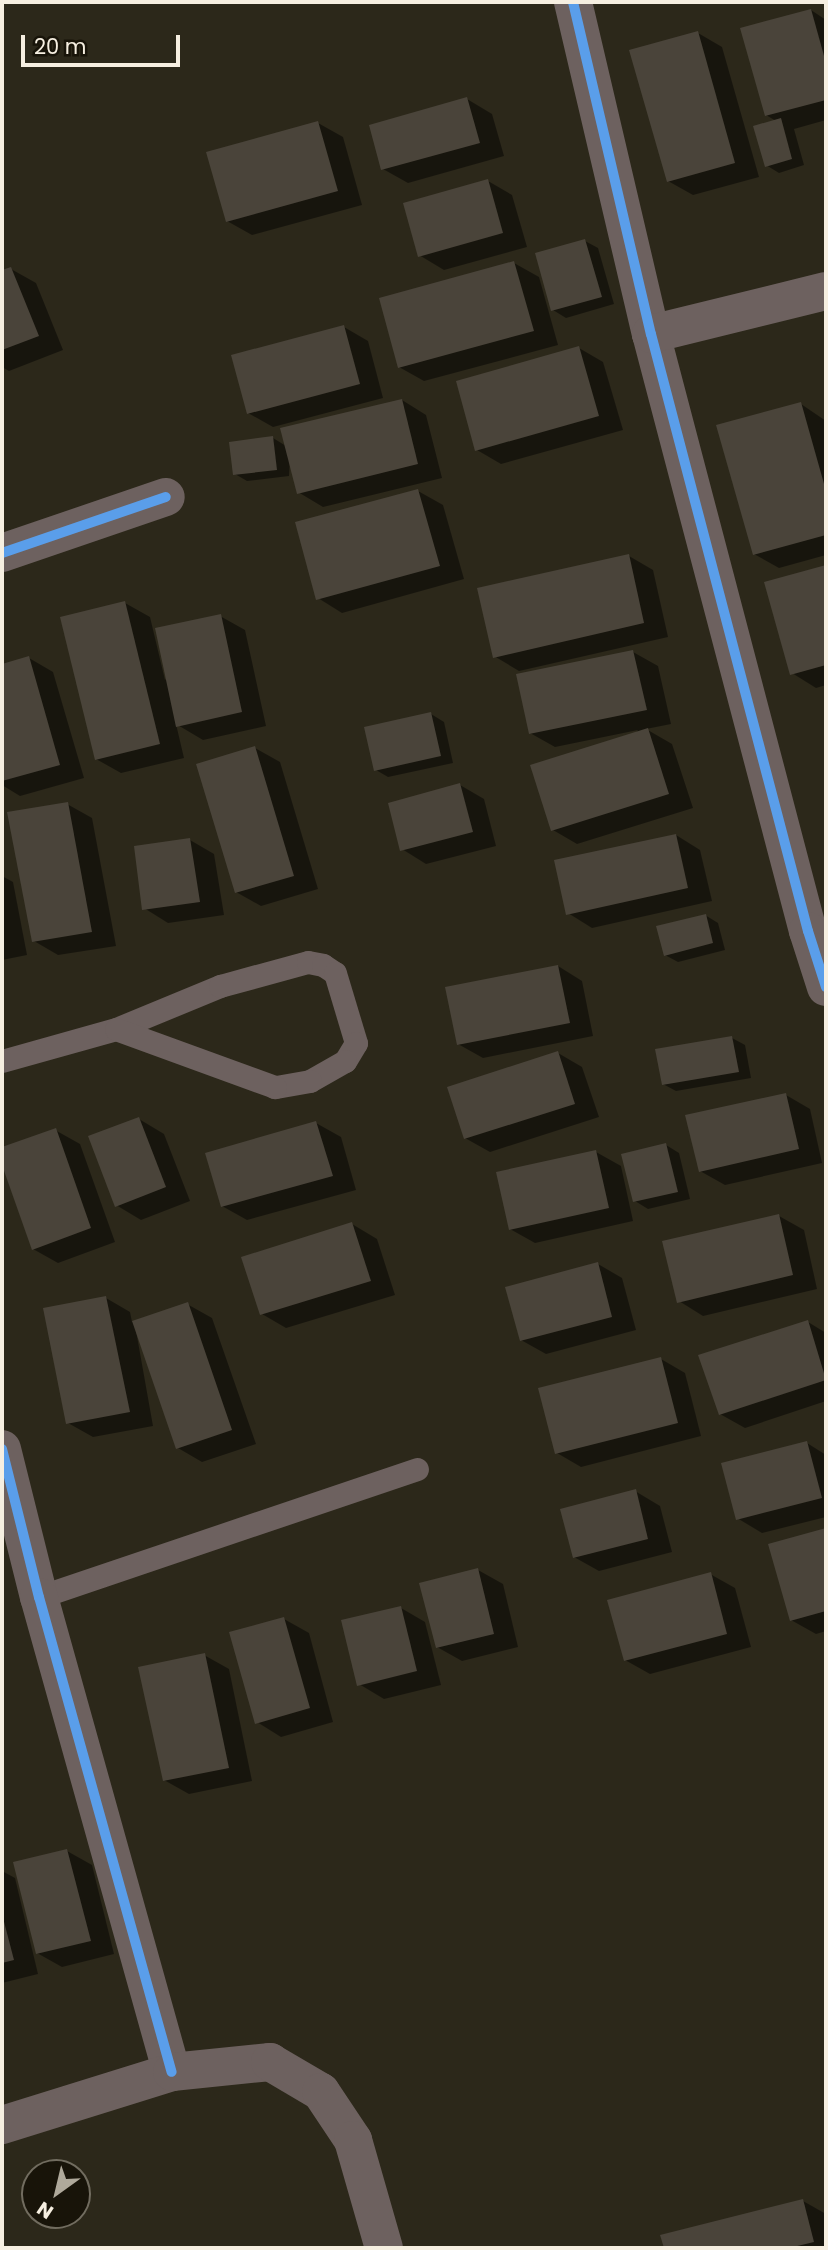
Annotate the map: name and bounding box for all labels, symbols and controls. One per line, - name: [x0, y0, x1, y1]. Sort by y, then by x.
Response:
- scale bar: [24, 21, 184, 65]
- text: 20 m: [34, 32, 87, 61]
- north arrow: [21, 2159, 91, 2229]
- text: N: [32, 2195, 59, 2225]

